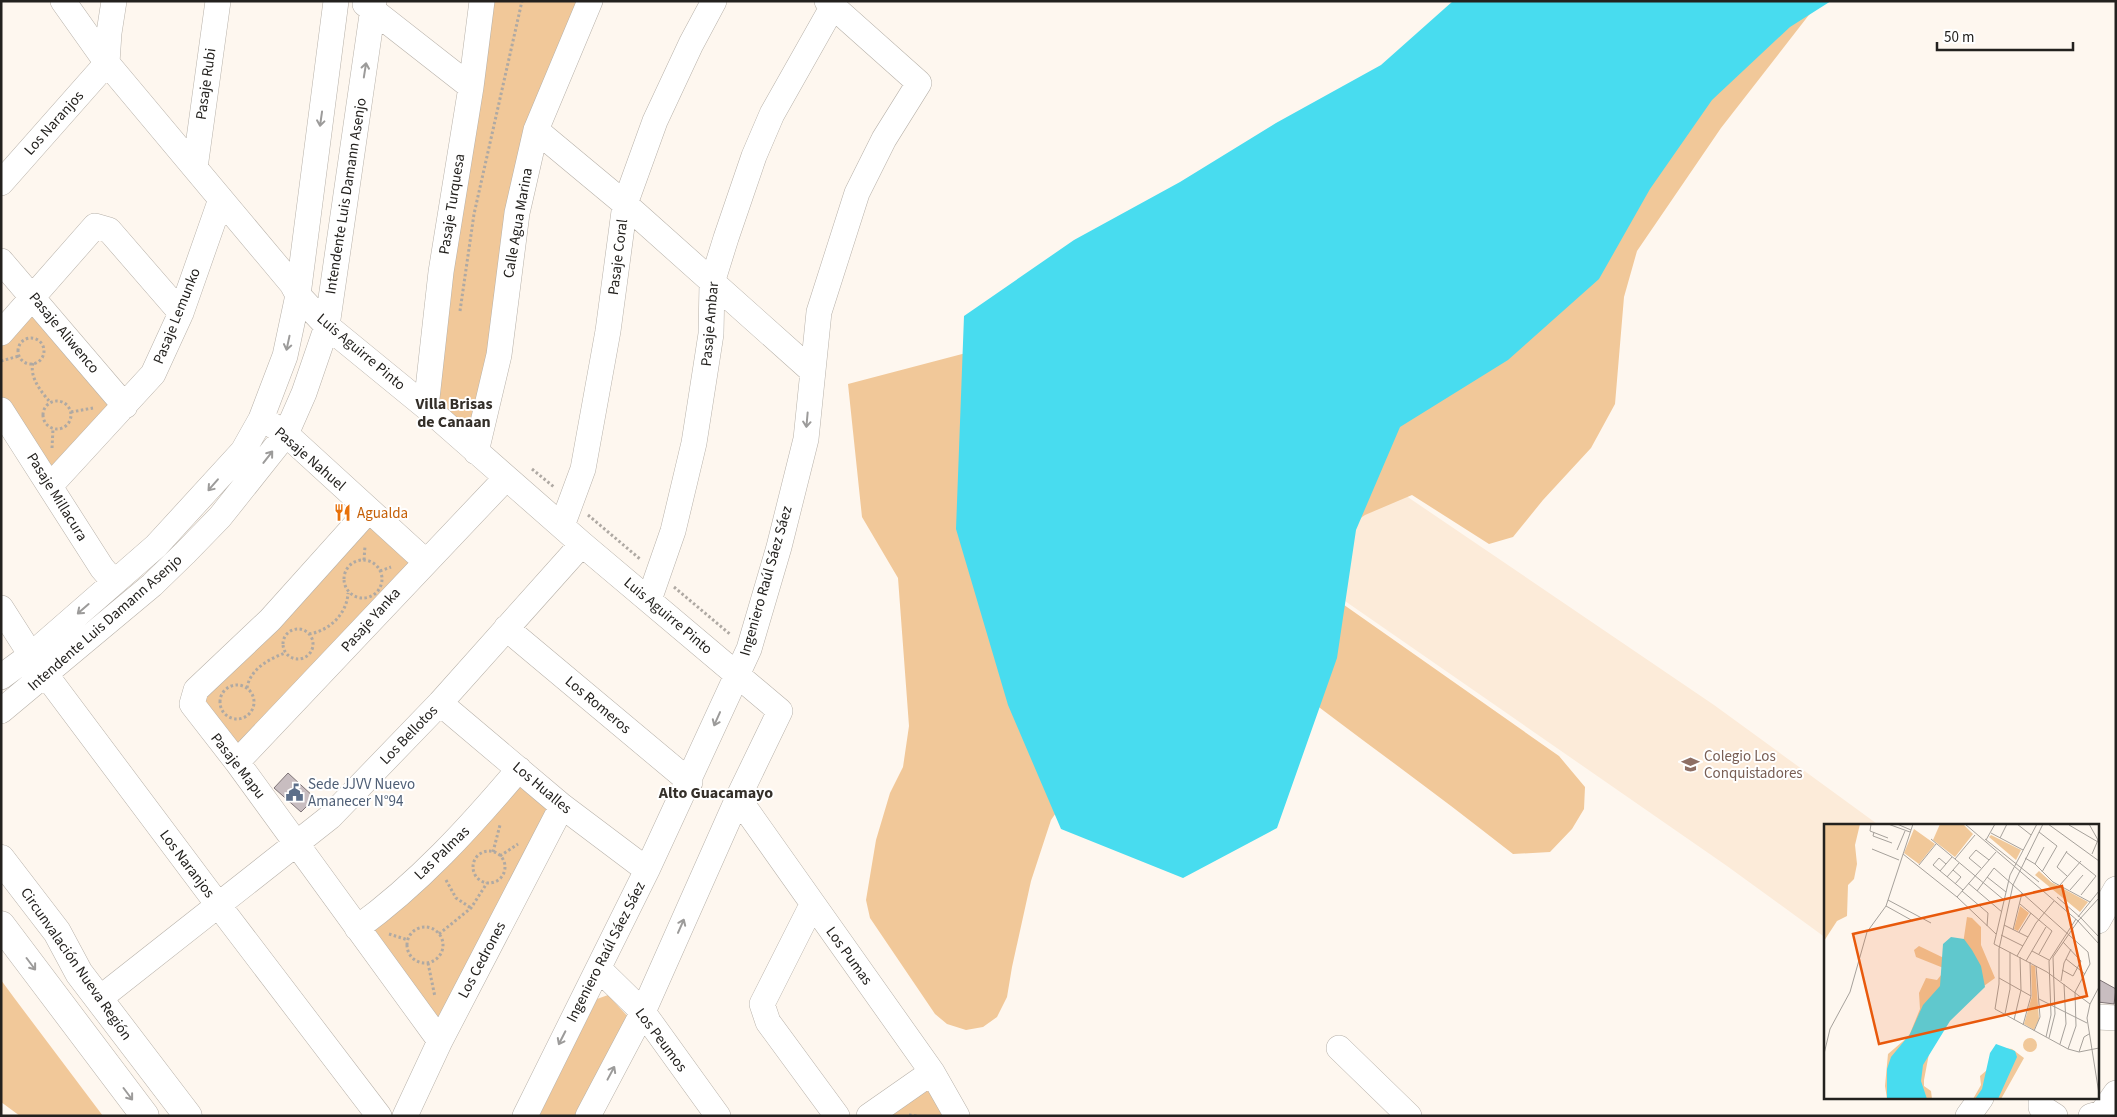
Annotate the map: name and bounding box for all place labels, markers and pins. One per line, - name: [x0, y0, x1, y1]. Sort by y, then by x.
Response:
- restaurant icon: Agualda: [333, 503, 353, 523]
- place label: Agualda: [357, 503, 408, 524]
- place label: Colegio Los Conquistadores: [1704, 746, 1803, 784]
- school or university icon: Colegio Los Conquistadores: [1680, 755, 1700, 775]
- place label: Sede JJVV Nuevo Amanecer N°94: [308, 774, 415, 812]
- public building icon: Sede JJVV Nuevo Amanecer N°94: [284, 783, 304, 803]

